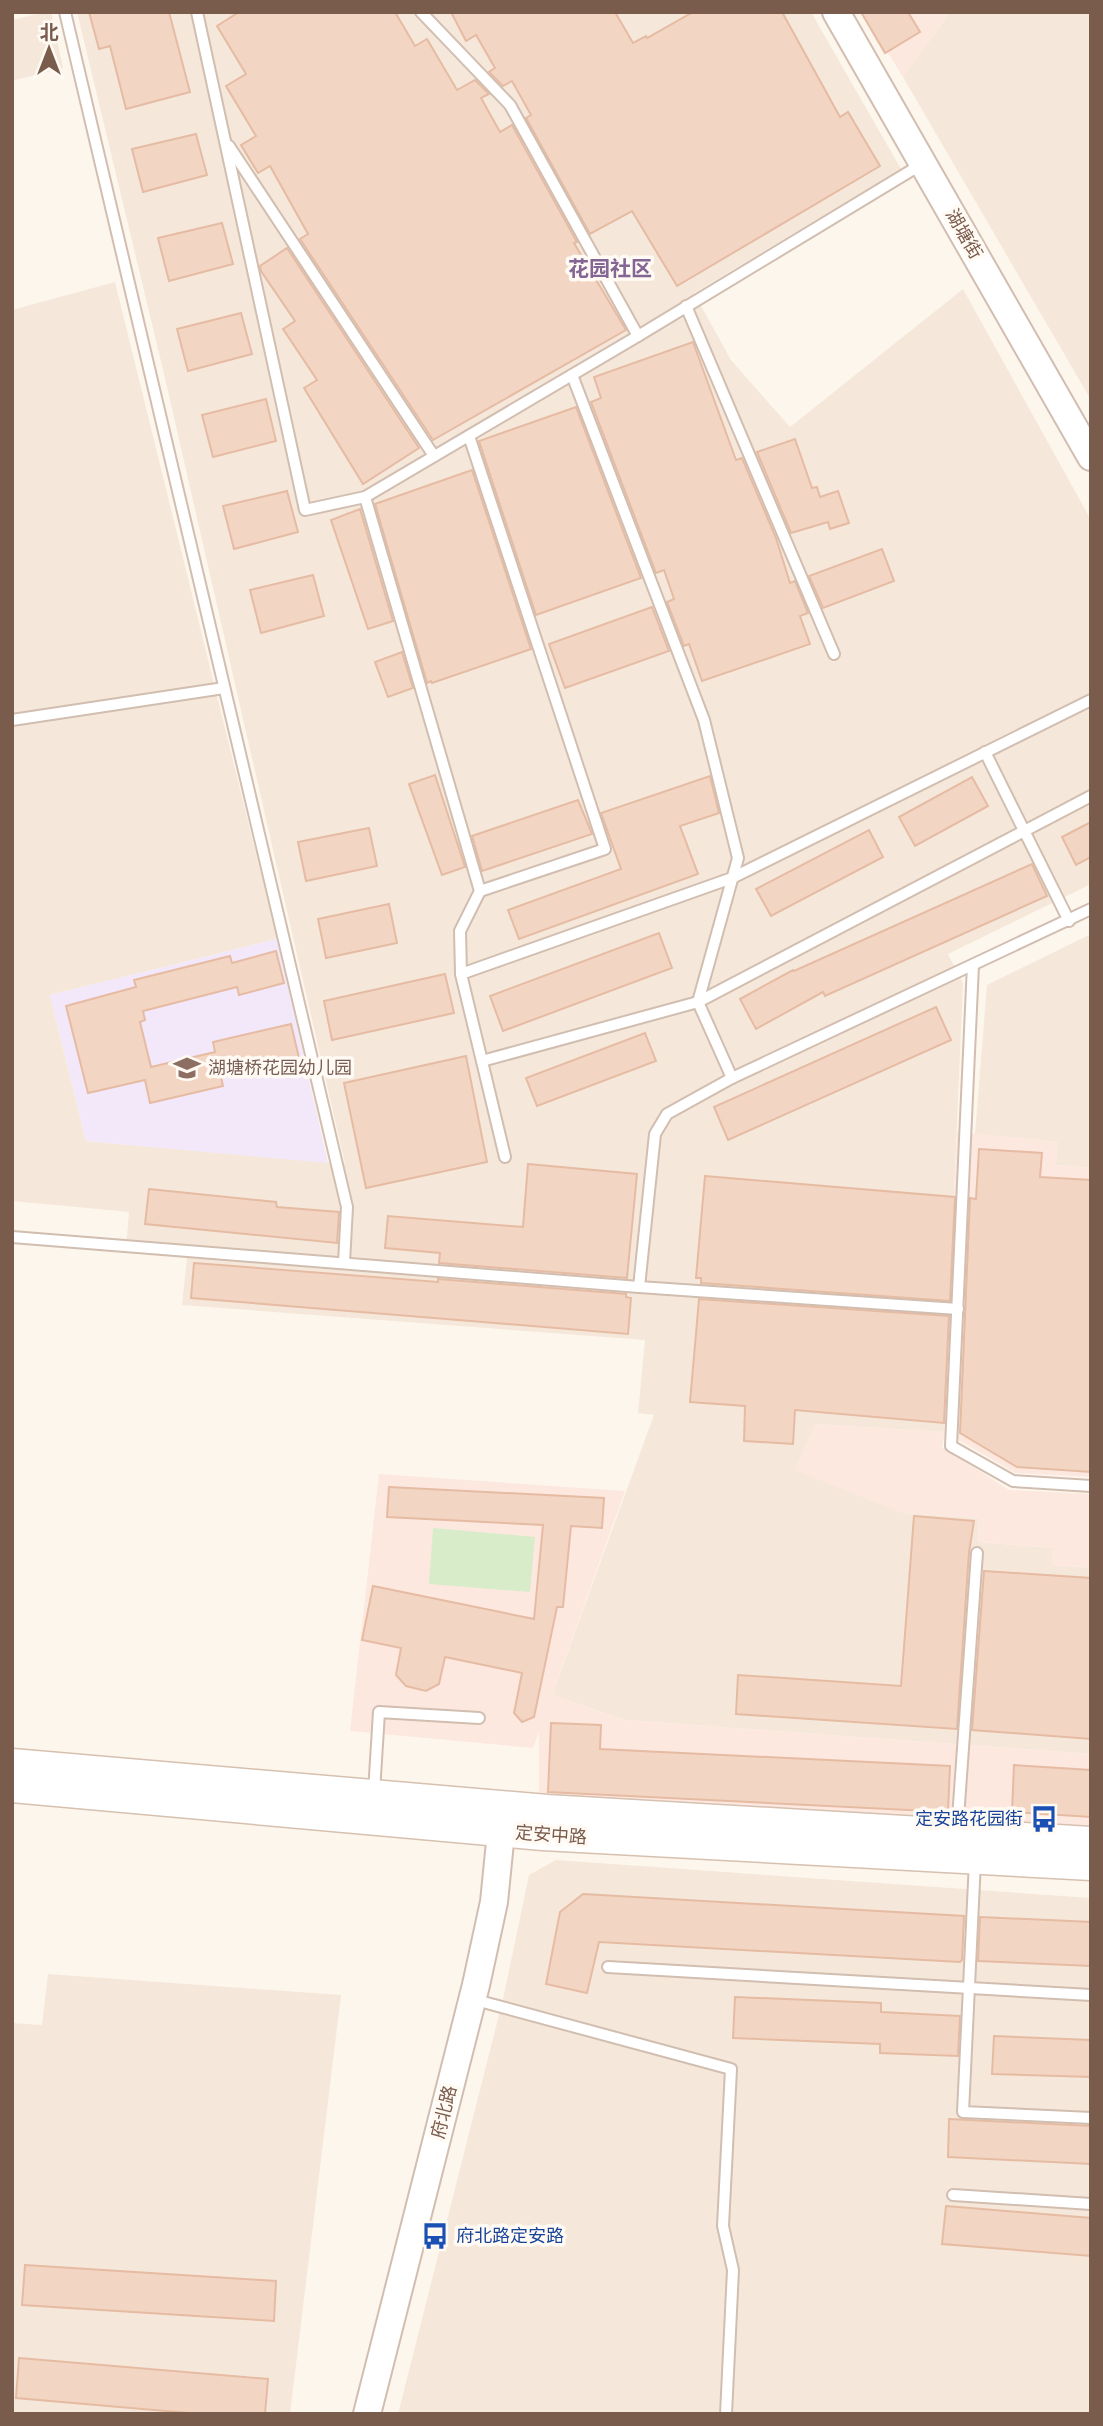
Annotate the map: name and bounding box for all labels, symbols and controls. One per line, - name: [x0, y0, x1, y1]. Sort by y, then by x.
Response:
- north arrow: [14, 14, 84, 84]
- text: 北: [39, 19, 59, 45]
- street label: 湖塘街: [941, 204, 989, 263]
- district label: 花园社区: [568, 254, 652, 282]
- school or university icon: 湖塘桥花园幼儿园: [172, 1053, 202, 1083]
- place label: 湖塘桥花园幼儿园: [208, 1055, 352, 1079]
- bus stop icon: 定安路花园街: [1029, 1804, 1059, 1834]
- place label: 定安路花园街: [915, 1806, 1023, 1830]
- street label: 定安中路: [514, 1820, 588, 1848]
- street label: 府北路: [425, 2083, 461, 2141]
- bus stop icon: 府北路定安路: [420, 2221, 450, 2251]
- place label: 府北路定安路: [456, 2223, 564, 2247]

